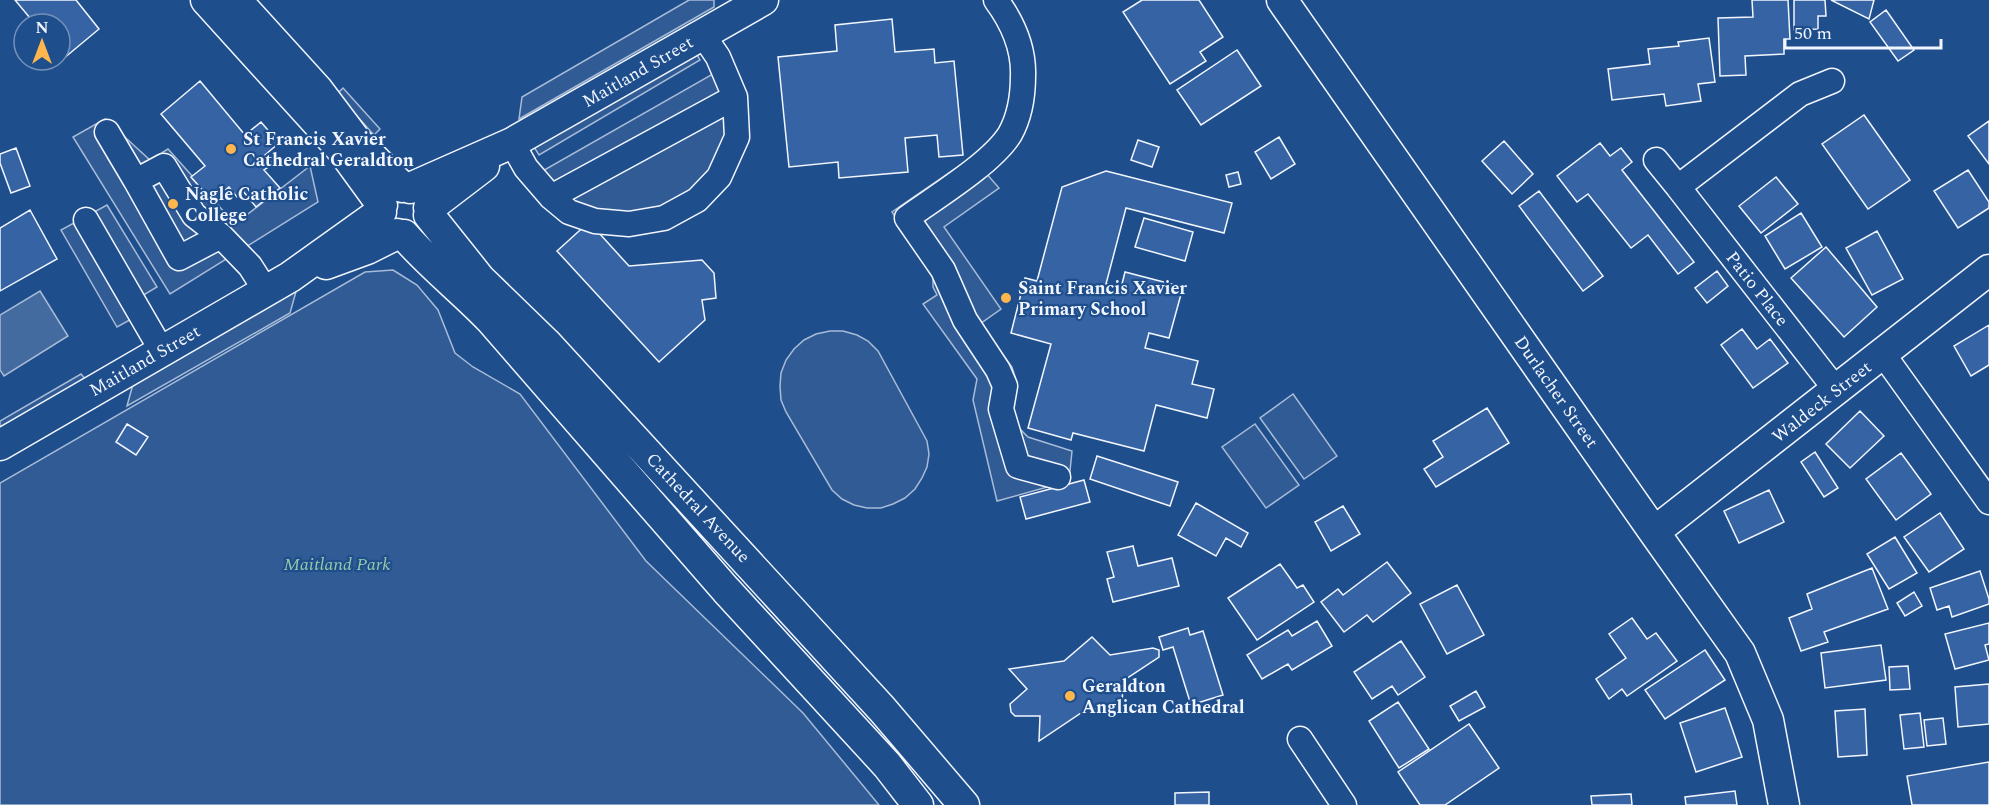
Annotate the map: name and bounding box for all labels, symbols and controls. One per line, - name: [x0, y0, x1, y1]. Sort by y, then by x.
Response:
- north arrow: [12, 12, 72, 72]
- scale bar: [1785, 12, 1941, 50]
- text: N: [35, 16, 49, 40]
- text: 50 m: [1794, 20, 1832, 47]
- street label: Maitland Street: [577, 29, 699, 115]
- place label: St Francis Xavier Cathedral Geraldton: [243, 126, 414, 174]
- marker: St Francis Xavier Cathedral Geraldton: [224, 142, 238, 156]
- place label: Nagle Catholic College: [185, 181, 309, 229]
- marker: Nagle Catholic College: [166, 197, 180, 211]
- street label: Patio Place: [1719, 246, 1795, 332]
- place label: Saint Francis Xavier Primary School: [1018, 275, 1187, 323]
- marker: Saint Francis Xavier Primary School: [999, 291, 1013, 305]
- street label: Maitland Street: [84, 318, 206, 404]
- street label: Durlacher Street: [1507, 330, 1605, 454]
- street label: Waldeck Street: [1766, 354, 1878, 450]
- street label: Cathedral Avenue: [639, 447, 757, 569]
- park label: Maitland Park: [283, 551, 391, 578]
- place label: Geraldton Anglican Cathedral: [1082, 673, 1245, 721]
- marker: Geraldton Anglican Cathedral: [1063, 689, 1077, 703]

